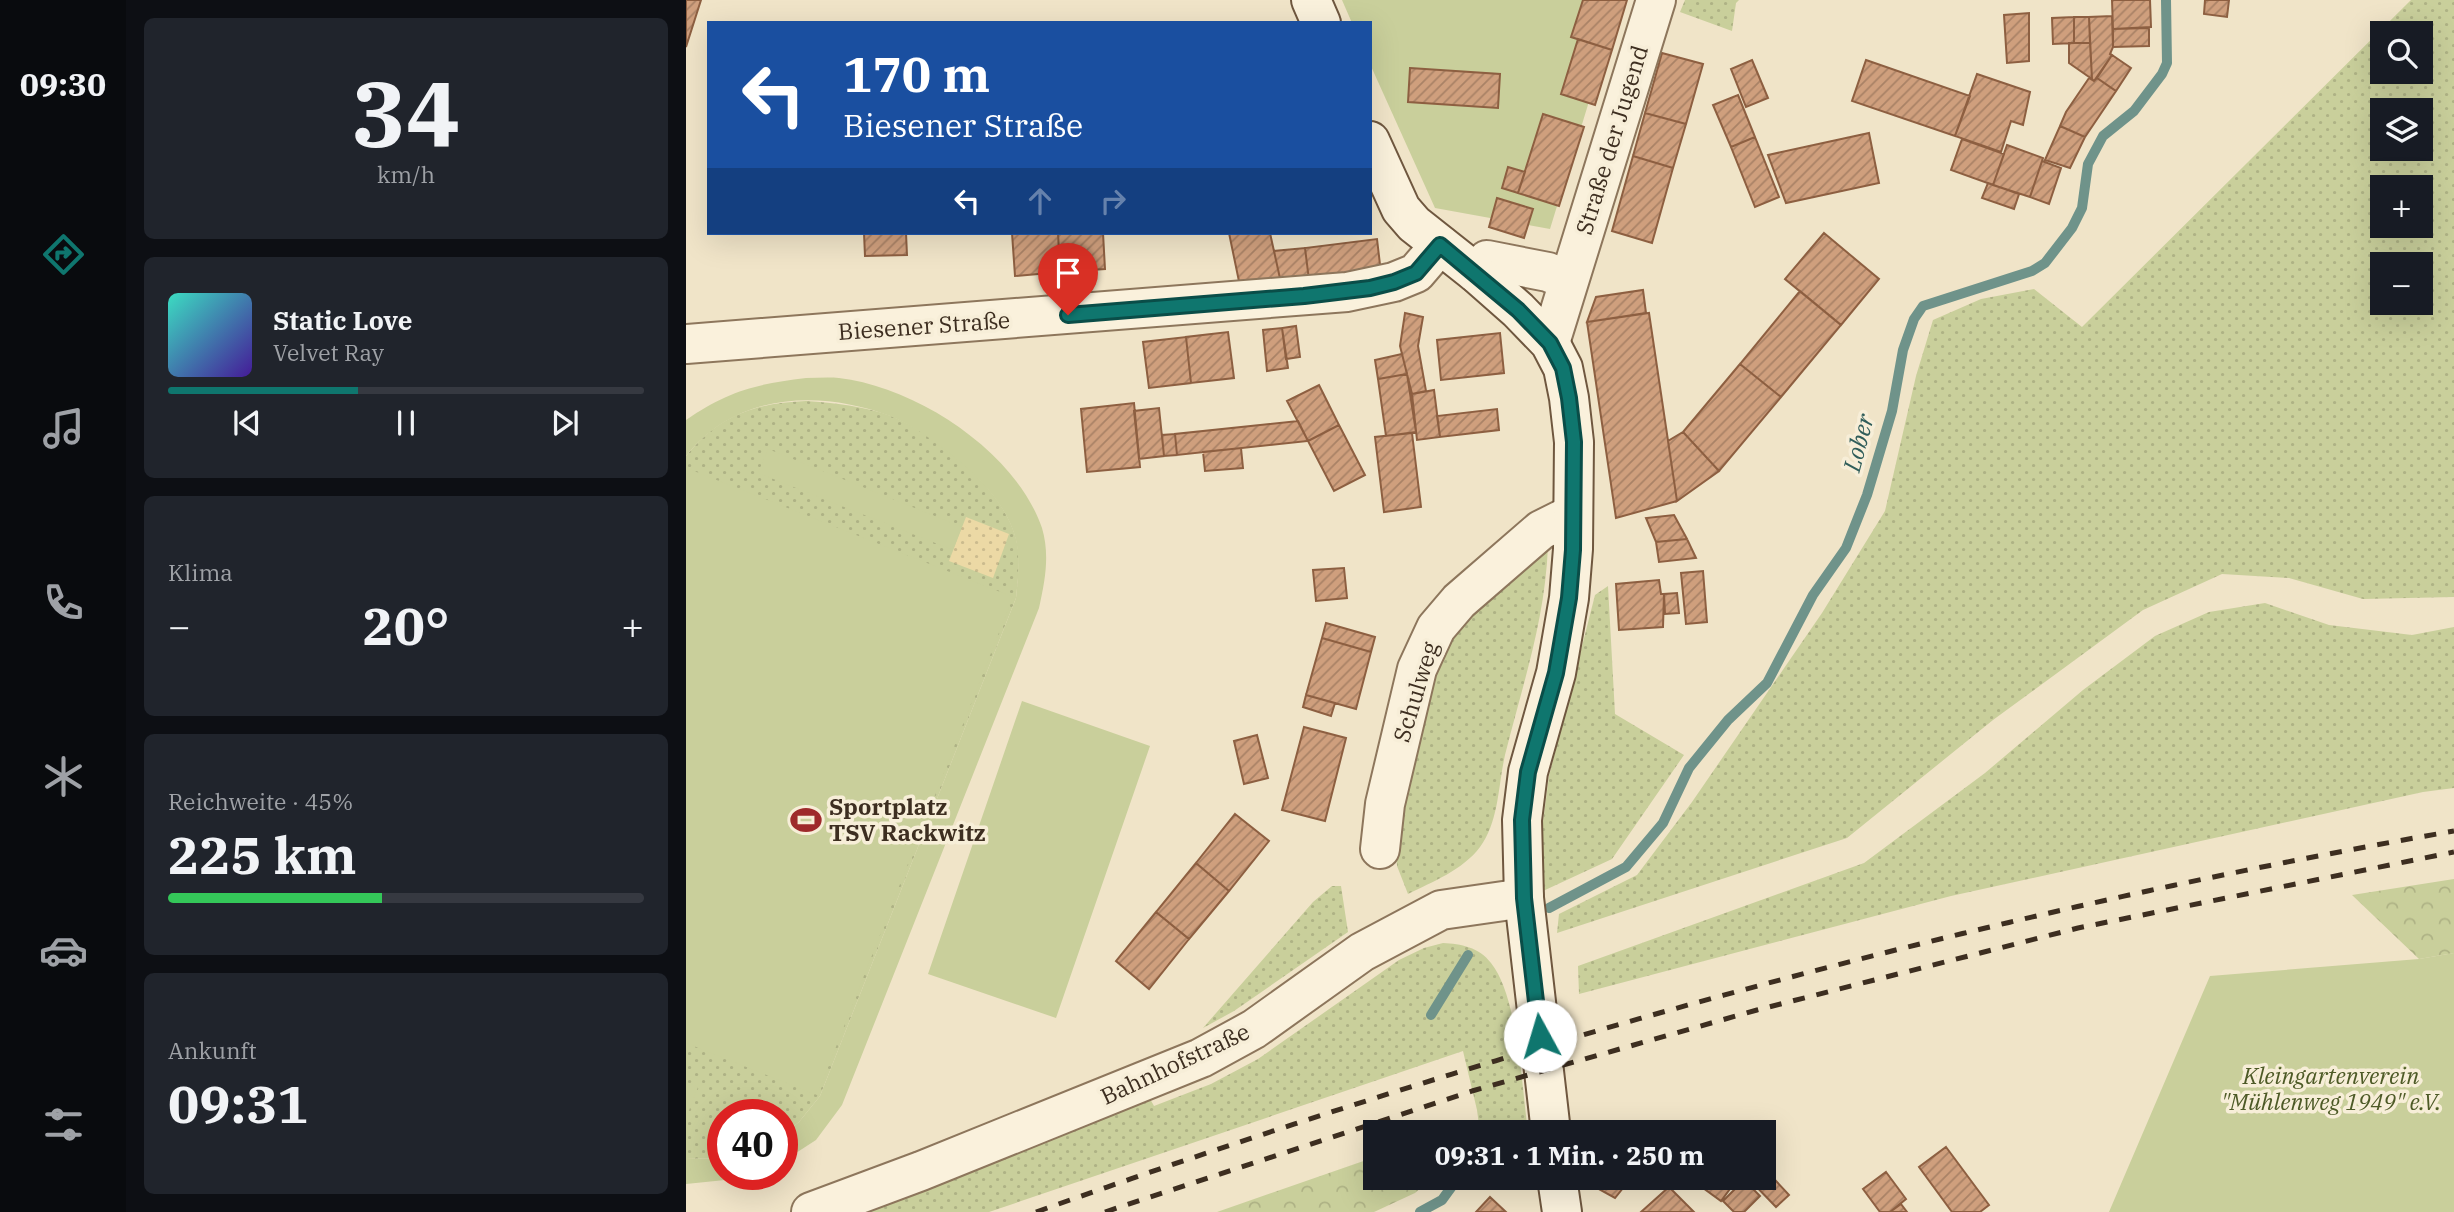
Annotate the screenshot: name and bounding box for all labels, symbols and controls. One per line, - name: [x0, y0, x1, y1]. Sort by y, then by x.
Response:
- map controls: [2370, 21, 2433, 315]
- button: search: [2370, 21, 2433, 84]
- street label: Straße der Jugend: [1568, 41, 1654, 238]
- text: 170 m: [843, 42, 990, 105]
- icon: left: [728, 49, 819, 140]
- text: 34: [351, 54, 461, 172]
- text: 09:30: [20, 63, 106, 105]
- button: layers: [2370, 98, 2433, 161]
- text: Biesener Straße: [843, 104, 1083, 146]
- text: km/h: [377, 159, 435, 189]
- button: +: [2370, 175, 2433, 238]
- icon: left: [948, 182, 986, 220]
- icon: ahead: [1021, 182, 1059, 220]
- icon: right: [1094, 182, 1132, 220]
- icon: directions: [39, 230, 88, 279]
- pin: [1038, 243, 1098, 315]
- button: −: [2370, 252, 2433, 315]
- icon: arrive: [1049, 254, 1087, 292]
- text: Static Love: [273, 303, 412, 337]
- street label: Biesener Straße: [837, 304, 1011, 346]
- text: Velvet Ray: [273, 337, 384, 367]
- icon: music: [39, 404, 88, 453]
- icon: previous: [228, 404, 266, 442]
- icon: pause: [387, 404, 425, 442]
- icon: next: [546, 404, 584, 442]
- water label: Lober: [1835, 409, 1881, 476]
- text: Klima: [168, 557, 233, 587]
- icon: phone: [39, 578, 88, 627]
- text: 20°: [363, 592, 449, 659]
- text: −: [168, 601, 191, 650]
- text: +: [621, 601, 644, 650]
- street label: Schulweg: [1386, 637, 1445, 746]
- icon: climate: [39, 752, 88, 801]
- text: Reichweite · 45%: [168, 786, 353, 816]
- place label: Sportplatz TSV Rackwitz: [829, 791, 986, 847]
- sports icon: Sportplatz TSV Rackwitz: [789, 803, 823, 837]
- text: 225 km: [168, 821, 357, 888]
- icon: car: [39, 926, 88, 975]
- position arrow: [1503, 999, 1577, 1073]
- street label: Bahnhofstraße: [1095, 1015, 1254, 1111]
- text: Ankunft: [168, 1035, 257, 1065]
- park label: Kleingartenverein "Mühlenweg 1949" e.V.: [2221, 1060, 2441, 1116]
- text: 09:31: [168, 1070, 309, 1137]
- speed limit sign: 40: [707, 1099, 798, 1190]
- icon: filters: [39, 1100, 88, 1149]
- text: 09:31 · 1 Min. · 250 m: [1435, 1138, 1704, 1172]

